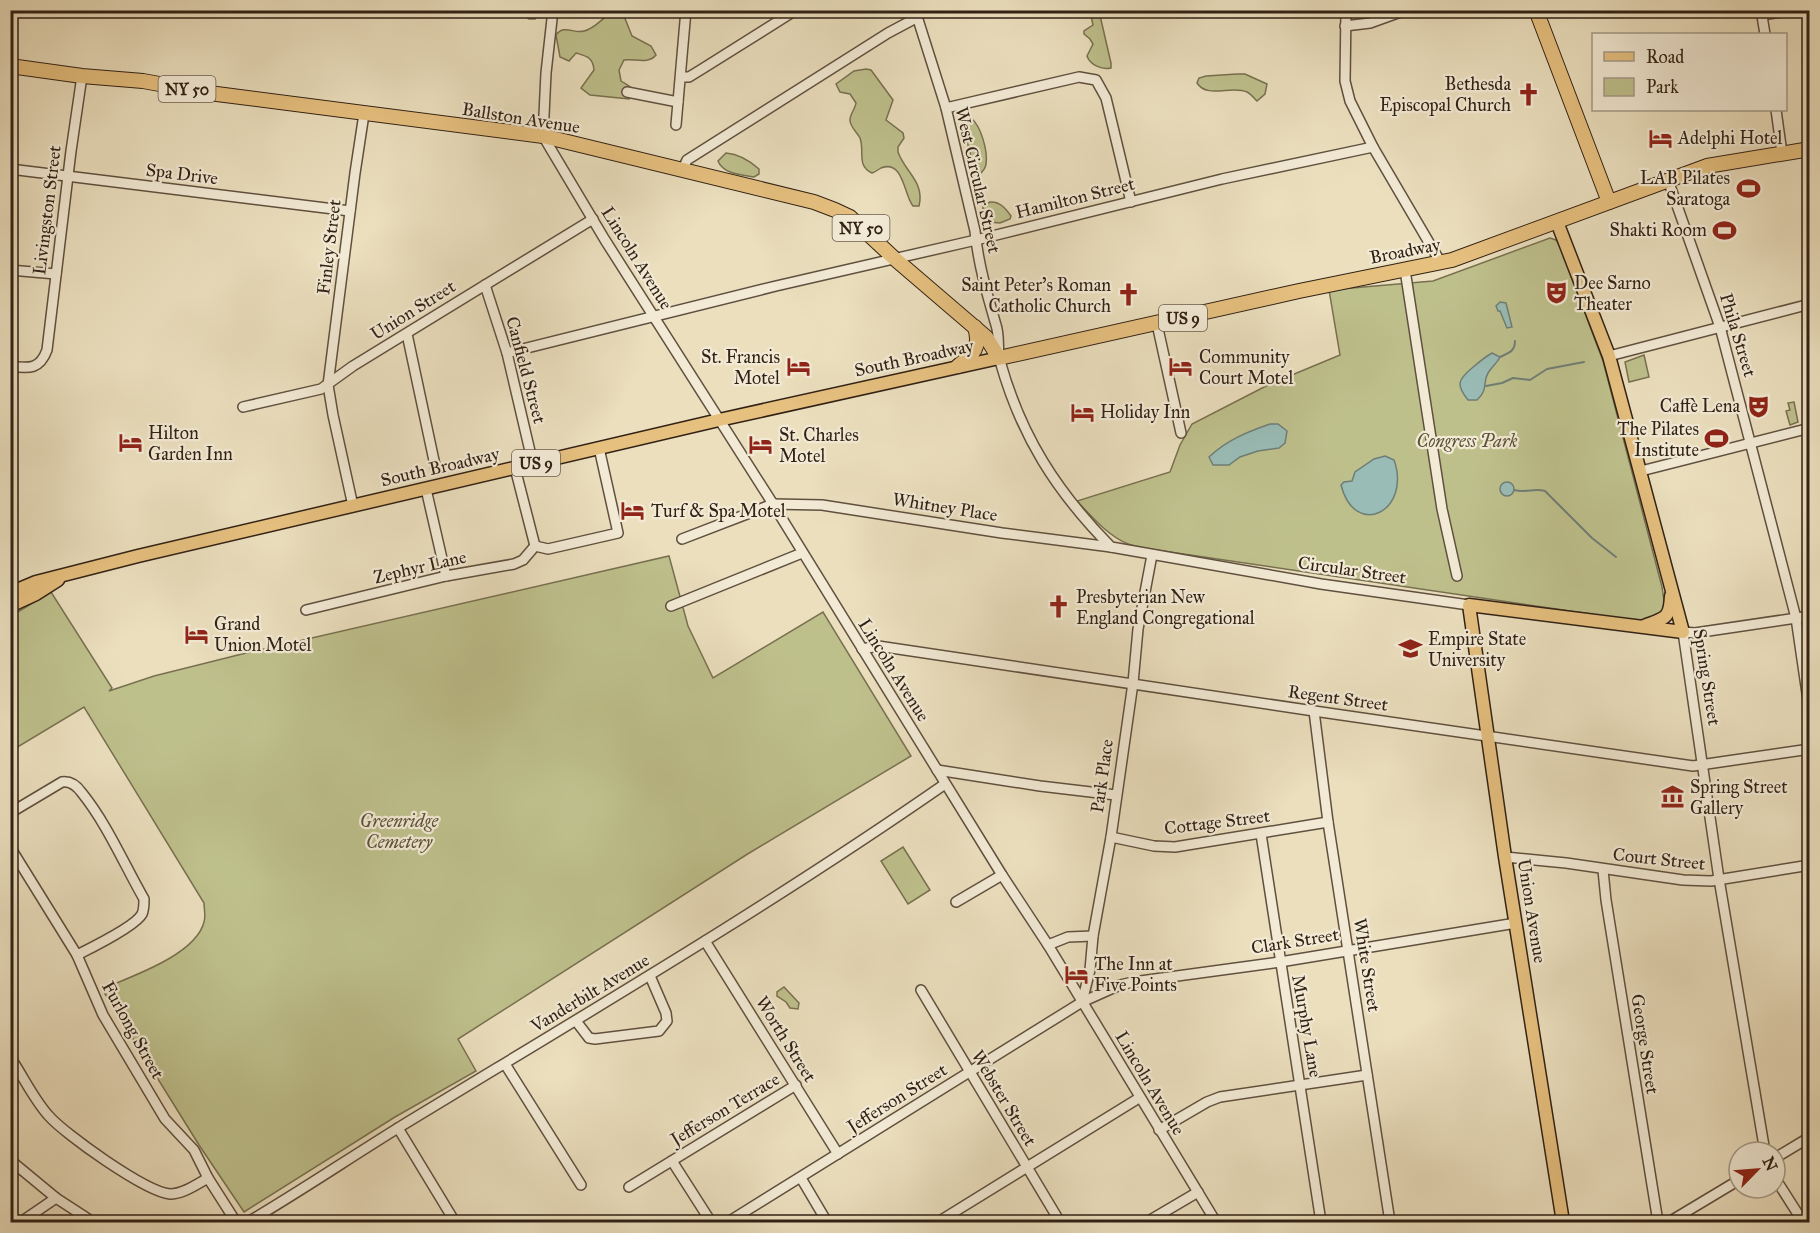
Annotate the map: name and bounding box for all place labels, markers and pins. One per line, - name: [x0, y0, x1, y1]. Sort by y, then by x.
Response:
- place label: Bethesda Episcopal Church: [1379, 73, 1511, 116]
- church icon: Bethesda Episcopal Church: [1516, 81, 1542, 107]
- hotel icon: Adelphi Hotel: [1647, 125, 1673, 151]
- place label: Adelphi Hotel: [1677, 127, 1783, 149]
- place label: LAB Pilates Saratoga: [1640, 167, 1730, 211]
- sports icon: LAB Pilates Saratoga: [1735, 175, 1761, 201]
- sports icon: Shakti Room: [1712, 217, 1738, 243]
- place label: Shakti Room: [1610, 219, 1707, 241]
- place label: Dee Sarno Theater: [1574, 272, 1651, 315]
- place label: Saint Peter's Roman Catholic Church: [961, 274, 1111, 317]
- theatre icon: Dee Sarno Theater: [1543, 280, 1569, 306]
- church icon: Saint Peter's Roman Catholic Church: [1116, 282, 1142, 308]
- place label: St. Francis Motel: [701, 346, 780, 389]
- place label: Community Court Motel: [1199, 346, 1293, 389]
- hotel icon: St. Francis Motel: [785, 354, 811, 380]
- hotel icon: Community Court Motel: [1168, 354, 1194, 380]
- theatre icon: Caffè Lena: [1745, 393, 1771, 419]
- place label: Caffè Lena: [1660, 395, 1740, 417]
- hotel icon: Holiday Inn: [1069, 399, 1095, 425]
- place label: Holiday Inn: [1100, 401, 1190, 423]
- place label: The Pilates Institute: [1617, 418, 1699, 461]
- place label: Hilton Garden Inn: [148, 422, 233, 465]
- place label: St. Charles Motel: [779, 424, 859, 467]
- sports icon: The Pilates Institute: [1704, 426, 1730, 452]
- hotel icon: Hilton Garden Inn: [117, 430, 143, 456]
- hotel icon: St. Charles Motel: [748, 432, 774, 458]
- hotel icon: Turf & Spa Motel: [620, 498, 646, 524]
- place label: Turf & Spa Motel: [651, 500, 786, 522]
- place label: Presbyterian New England Congregational: [1076, 586, 1255, 630]
- church icon: Presbyterian New England Congregational: [1045, 594, 1071, 620]
- place label: Grand Union Motel: [214, 613, 312, 656]
- hotel icon: Grand Union Motel: [183, 621, 209, 647]
- place label: Empire State University: [1428, 628, 1526, 671]
- school or university icon: Empire State University: [1397, 636, 1423, 662]
- place label: Spring Street Gallery: [1690, 776, 1788, 819]
- museum icon: Spring Street Gallery: [1659, 784, 1685, 810]
- place label: The Inn at Five Points: [1094, 953, 1177, 996]
- hotel icon: The Inn at Five Points: [1063, 961, 1089, 987]

